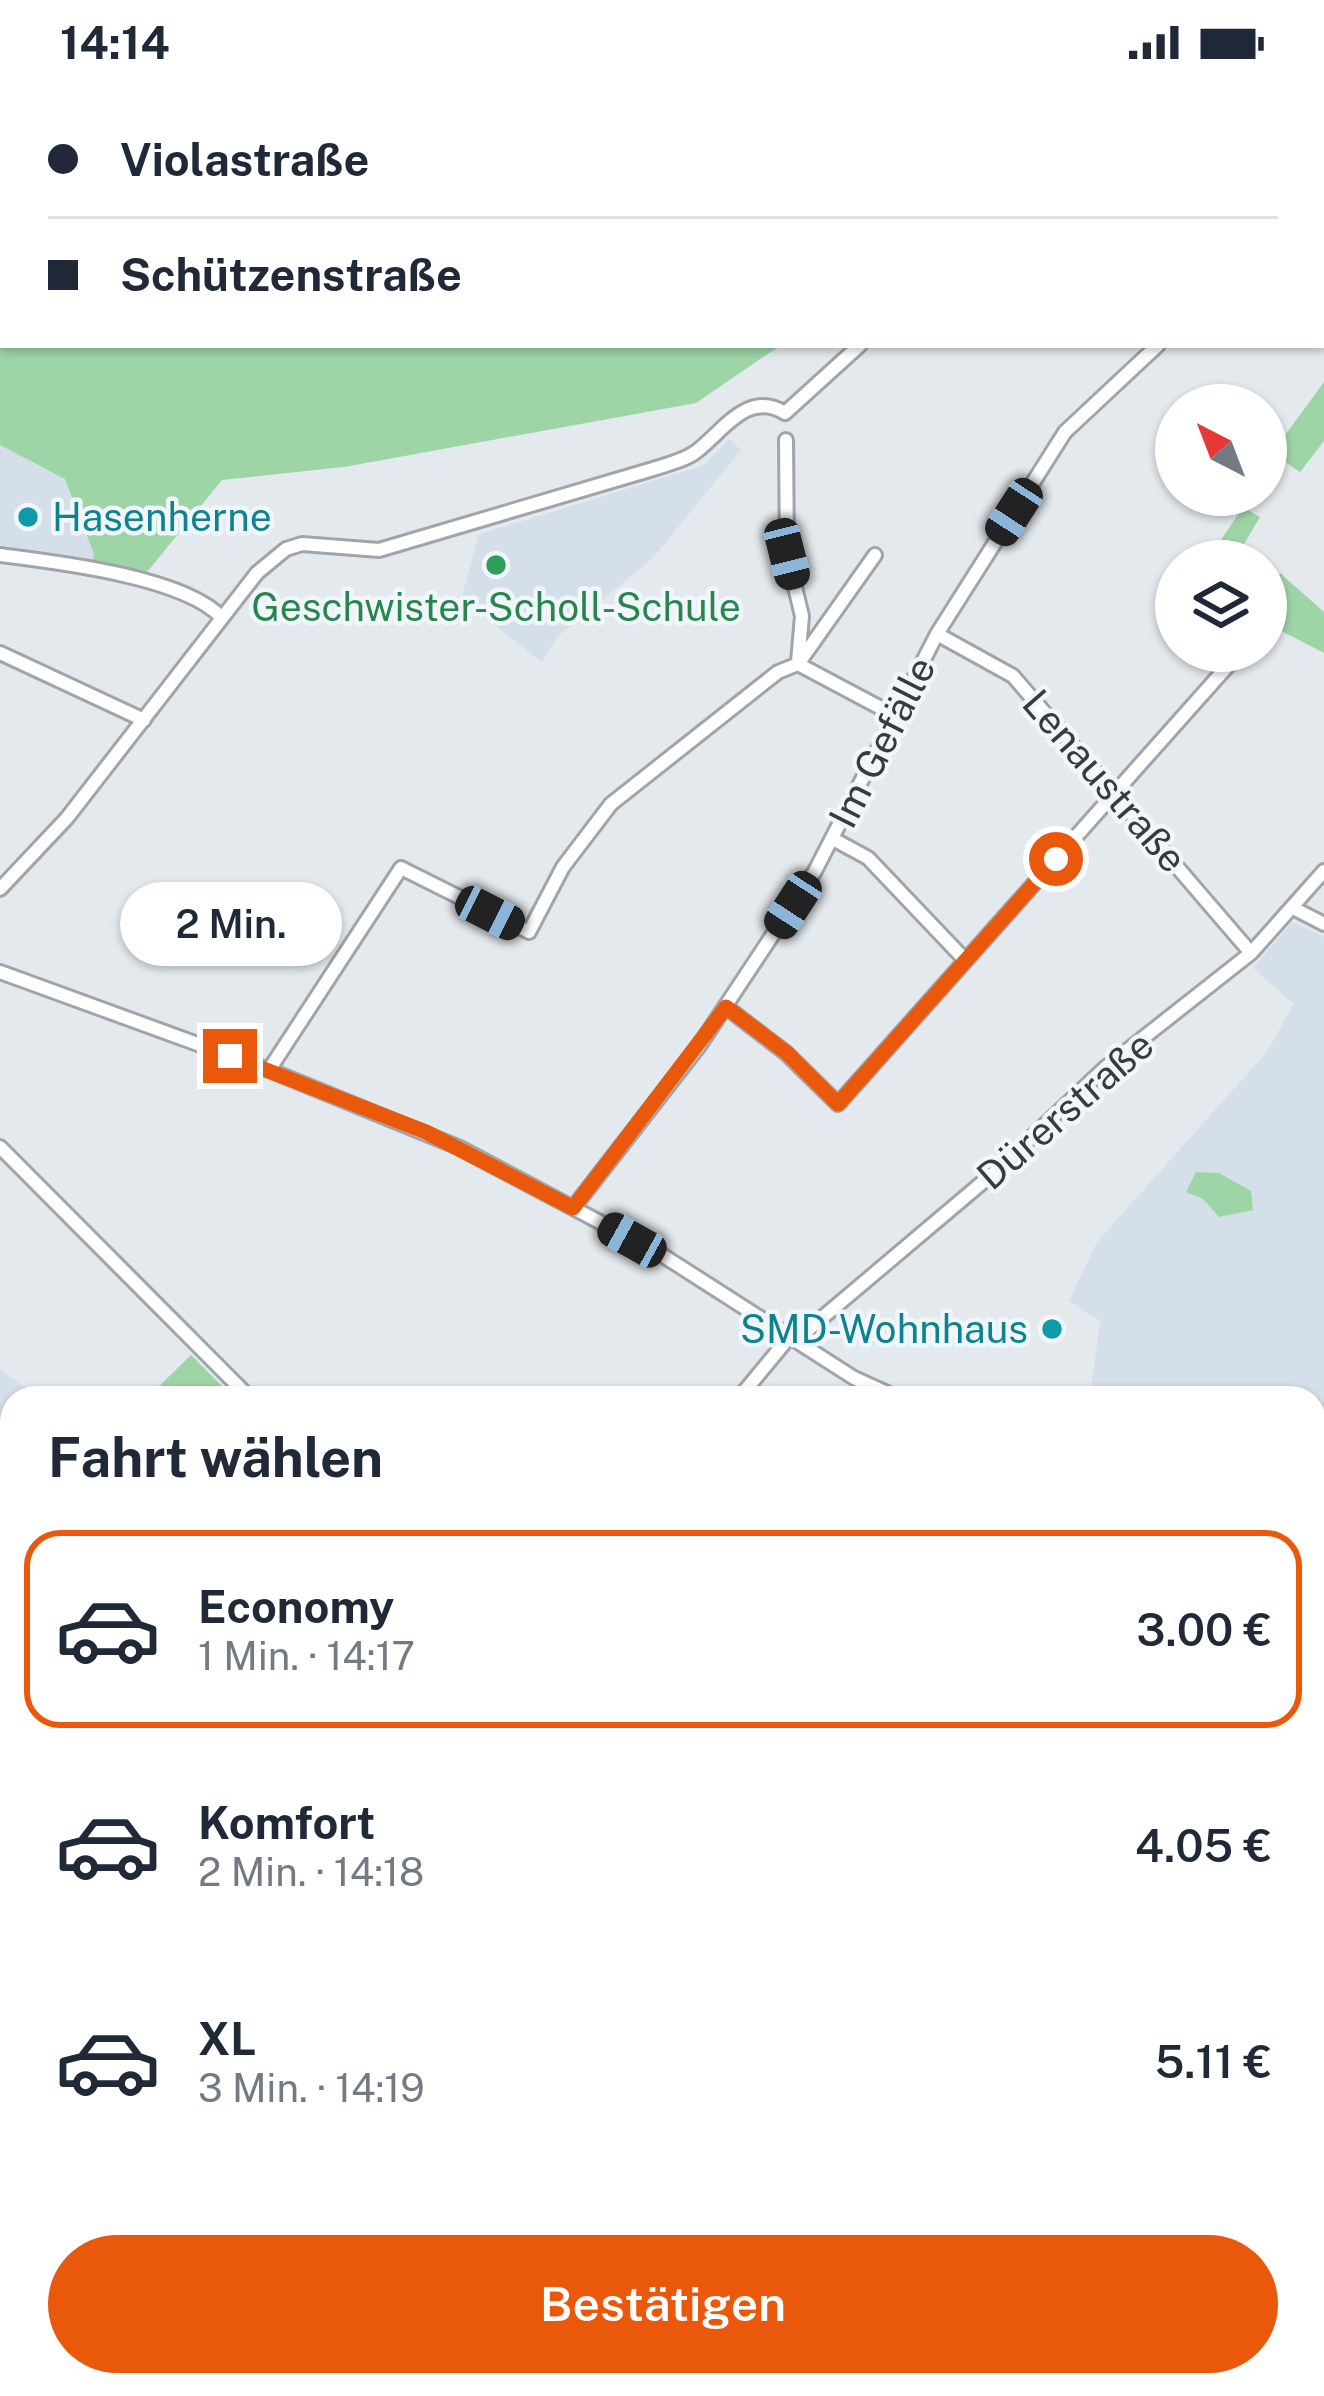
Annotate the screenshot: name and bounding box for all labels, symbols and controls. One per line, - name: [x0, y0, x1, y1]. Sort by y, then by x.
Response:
- text: 14:14: [60, 16, 170, 69]
- text: Violastraße: [120, 133, 369, 186]
- text: Schützenstraße: [120, 248, 462, 301]
- north arrow: [1155, 384, 1287, 516]
- map controls: [1155, 384, 1287, 672]
- car: [979, 472, 1049, 552]
- place label: Hasenherne: [52, 494, 272, 540]
- marker: Hasenherne: [15, 504, 41, 530]
- car: [761, 515, 813, 593]
- button: layers: [1155, 540, 1287, 672]
- marker: Geschwister-Scholl-Schule: [483, 552, 509, 578]
- place label: Geschwister-Scholl-Schule: [251, 584, 741, 630]
- street label: Im Gefälle: [819, 649, 945, 835]
- street label: Lenaustraße: [1013, 681, 1197, 881]
- route start: [1029, 832, 1083, 886]
- car: [758, 865, 828, 945]
- car: [450, 881, 530, 945]
- callout: 2 Min.: [119, 882, 341, 966]
- text: 2 Min.: [175, 901, 287, 947]
- street label: Dürerstraße: [968, 1021, 1162, 1199]
- route end: [203, 1029, 257, 1083]
- car: [592, 1207, 672, 1273]
- place label: SMD-Wohnhaus: [740, 1306, 1028, 1352]
- marker: SMD-Wohnhaus: [1039, 1316, 1065, 1342]
- text: Fahrt wählen: [48, 1426, 383, 1489]
- icon: car: [54, 1575, 162, 1683]
- text: Economy: [198, 1580, 394, 1633]
- text: 3.00 €: [1136, 1603, 1272, 1656]
- text: 1 Min. · 14:17: [198, 1633, 415, 1679]
- icon: car: [54, 1791, 162, 1899]
- text: Komfort: [198, 1796, 375, 1849]
- text: 4.05 €: [1135, 1819, 1272, 1872]
- text: 2 Min. · 14:18: [198, 1849, 424, 1895]
- icon: car: [54, 2007, 162, 2115]
- text: XL: [198, 2012, 256, 2065]
- text: 5.11 €: [1155, 2035, 1272, 2088]
- text: 3 Min. · 14:19: [198, 2065, 425, 2111]
- button: Bestätigen: [48, 2235, 1278, 2373]

